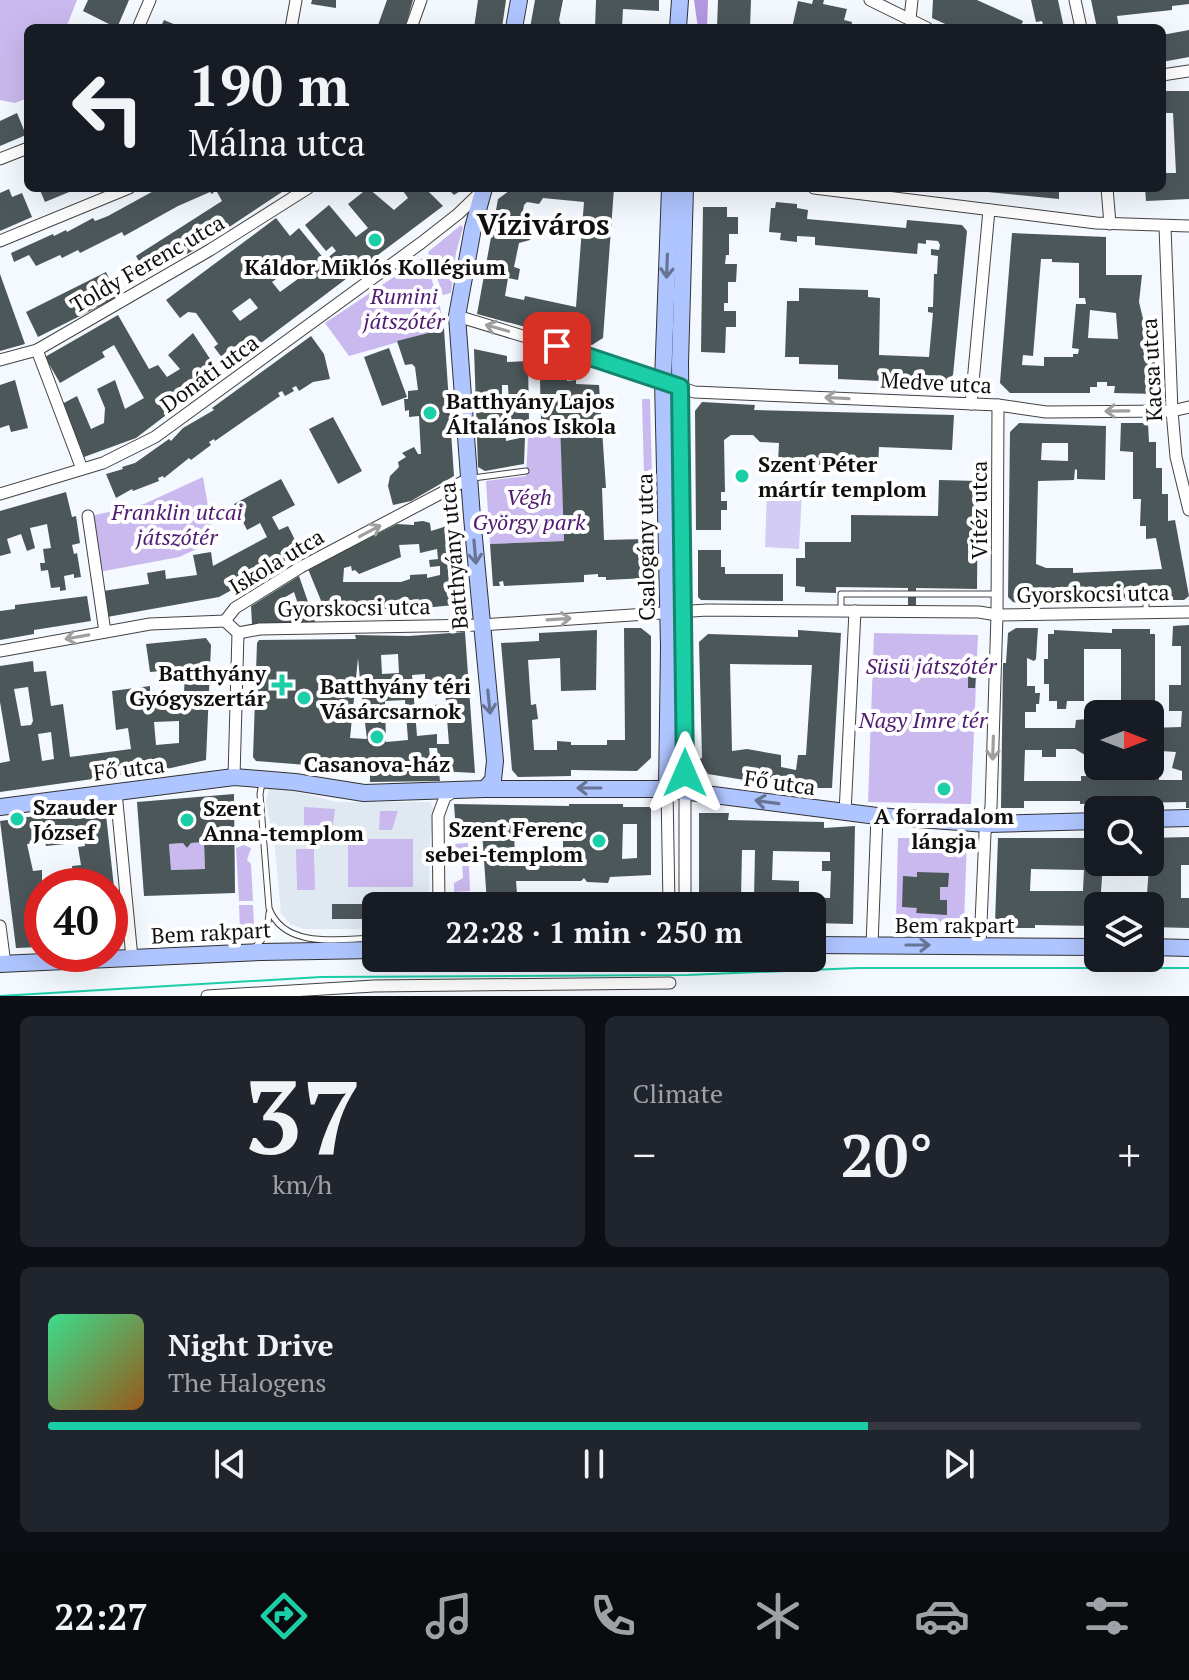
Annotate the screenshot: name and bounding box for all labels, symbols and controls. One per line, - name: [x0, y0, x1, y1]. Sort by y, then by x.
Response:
- text: 190 m: [188, 48, 350, 122]
- icon: left: [56, 56, 160, 160]
- text: Málna utca: [188, 119, 366, 166]
- district label: Víziváros: [477, 204, 610, 244]
- street label: Toldy Ferenc utca: [65, 207, 229, 319]
- marker: Káldor Miklós Kollégium: [366, 231, 384, 249]
- place label: Káldor Miklós Kollégium: [244, 252, 506, 281]
- one-way arrow: [660, 252, 675, 279]
- park label: Rumini játszótér: [361, 281, 446, 335]
- pin: [523, 312, 591, 380]
- street label: Kacsa utca: [1134, 317, 1168, 423]
- one-way arrow: [485, 320, 511, 335]
- icon: arrive: [535, 324, 579, 368]
- street label: Donáti utca: [154, 328, 264, 418]
- street label: Medve utca: [879, 365, 993, 399]
- place label: Batthyány Lajos Általános Iskola: [446, 386, 616, 440]
- one-way arrow: [824, 390, 850, 405]
- marker: Batthyány Lajos Általános Iskola: [421, 404, 439, 422]
- one-way arrow: [1104, 404, 1131, 419]
- place label: Szent Péter mártír templom: [758, 449, 927, 503]
- street label: Vitéz utca: [964, 461, 993, 559]
- marker: Szent Péter mártír templom: [733, 467, 751, 485]
- street label: Csalogány utca: [629, 473, 661, 621]
- street label: Batthyány utca: [432, 481, 474, 631]
- park label: Végh György park: [472, 482, 586, 536]
- park label: Franklin utcai játszótér: [110, 497, 243, 551]
- street label: Iskola utca: [223, 521, 329, 601]
- one-way arrow: [358, 522, 381, 538]
- one-way arrow: [467, 538, 482, 565]
- street label: Gyorskocsi utca: [1016, 577, 1170, 609]
- street label: Gyorskocsi utca: [277, 591, 431, 623]
- one-way arrow: [545, 611, 572, 626]
- one-way arrow: [65, 630, 90, 645]
- park label: Süsü játszótér: [865, 651, 998, 680]
- place label: Batthyány Gyógyszertár: [129, 658, 267, 712]
- place label: Batthyány téri Vásárcsarnok: [320, 671, 471, 725]
- marker: Batthyány Gyógyszertár: [273, 676, 291, 694]
- one-way arrow: [481, 688, 496, 715]
- marker: Batthyány téri Vásárcsarnok: [295, 689, 313, 707]
- north arrow: [1084, 700, 1164, 780]
- map controls: [1084, 700, 1164, 972]
- park label: Nagy Imre tér: [858, 705, 989, 734]
- marker: Casanova-ház: [368, 728, 386, 746]
- position arrow: [643, 731, 727, 815]
- one-way arrow: [985, 734, 1000, 761]
- street label: Fő utca: [92, 749, 166, 787]
- place label: Casanova-ház: [304, 749, 450, 778]
- street label: Fő utca: [743, 763, 817, 801]
- one-way arrow: [576, 780, 603, 796]
- marker: A forradalom lángja: [935, 780, 953, 798]
- place label: Szauder József: [33, 792, 118, 846]
- place label: Szent Anna-templom: [203, 793, 364, 847]
- one-way arrow: [755, 794, 781, 809]
- button: search: [1084, 796, 1164, 876]
- place label: A forradalom lángja: [874, 801, 1015, 855]
- marker: Szauder József: [8, 810, 26, 828]
- marker: Szent Anna-templom: [178, 811, 196, 829]
- place label: Szent Ferenc sebei-templom: [425, 814, 584, 868]
- marker: Szent Ferenc sebei-templom: [590, 832, 608, 850]
- speed limit sign: 40: [24, 868, 128, 972]
- button: layers: [1084, 892, 1164, 972]
- street label: Bem rakpart: [895, 910, 1015, 939]
- text: 22:28 · 1 min · 250 m: [446, 912, 742, 952]
- street label: Bem rakpart: [150, 914, 272, 950]
- one-way arrow: [904, 937, 931, 953]
- text: 37: [243, 1046, 361, 1184]
- text: Climate: [633, 1076, 723, 1110]
- text: 20°: [840, 1115, 933, 1194]
- text: −: [633, 1125, 656, 1184]
- text: +: [1118, 1125, 1141, 1184]
- text: km/h: [272, 1167, 332, 1201]
- text: Night Drive: [168, 1325, 334, 1365]
- text: The Halogens: [168, 1365, 326, 1399]
- icon: previous: [208, 1442, 252, 1486]
- icon: pause: [572, 1442, 616, 1486]
- icon: next: [937, 1442, 981, 1486]
- icon: directions: [256, 1588, 312, 1644]
- icon: music: [421, 1588, 477, 1644]
- icon: phone: [585, 1588, 641, 1644]
- icon: climate: [750, 1588, 806, 1644]
- icon: car: [914, 1588, 970, 1644]
- icon: filters: [1079, 1588, 1135, 1644]
- text: 22:27: [54, 1593, 148, 1640]

